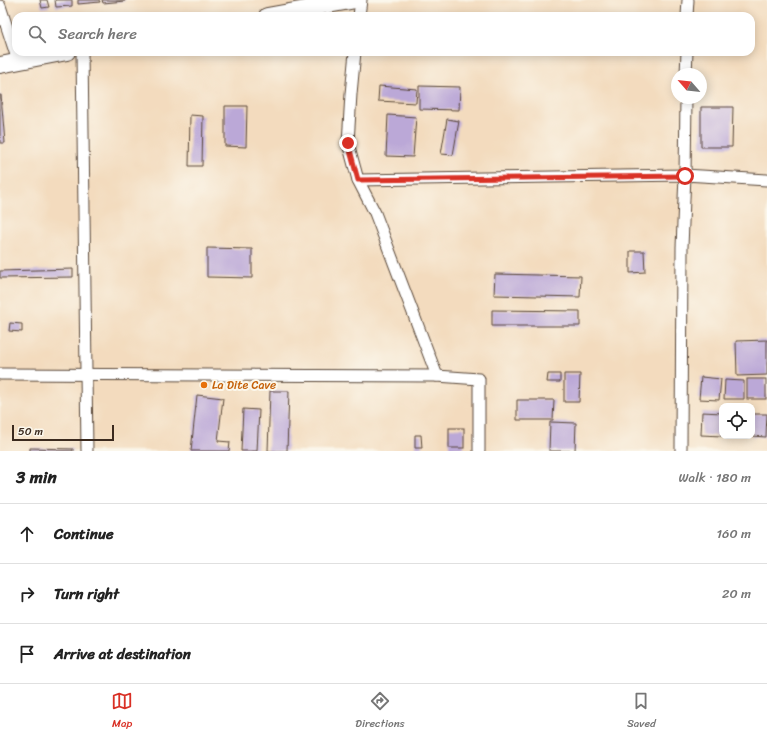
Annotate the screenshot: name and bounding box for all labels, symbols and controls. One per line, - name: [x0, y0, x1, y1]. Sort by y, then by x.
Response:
- search box: [12, 12, 755, 56]
- text: Search here: [58, 21, 137, 47]
- icon: search: [26, 23, 48, 45]
- north arrow: [671, 68, 707, 104]
- route end: [339, 134, 357, 152]
- route start: [676, 167, 694, 185]
- place label: La Dite Cave: [212, 374, 276, 396]
- marker: La Dite Cave: [199, 380, 209, 390]
- map controls: [719, 403, 755, 439]
- button: locate: [719, 403, 755, 439]
- text: 50 m: [18, 422, 43, 441]
- scale bar: [12, 423, 114, 442]
- text: 3 min: [16, 462, 57, 492]
- text: Walk · 180 m: [679, 466, 751, 489]
- text: Continue: [54, 521, 114, 547]
- text: 160 m: [716, 522, 751, 545]
- icon: ahead: [16, 523, 38, 545]
- text: Turn right: [54, 581, 119, 607]
- text: 20 m: [722, 582, 751, 605]
- icon: right: [16, 583, 38, 605]
- text: Arrive at destination: [54, 641, 191, 667]
- icon: arrive: [16, 643, 38, 665]
- tab: Map: [111, 690, 133, 733]
- tab: Directions: [355, 690, 405, 733]
- tab: Saved: [627, 690, 656, 733]

